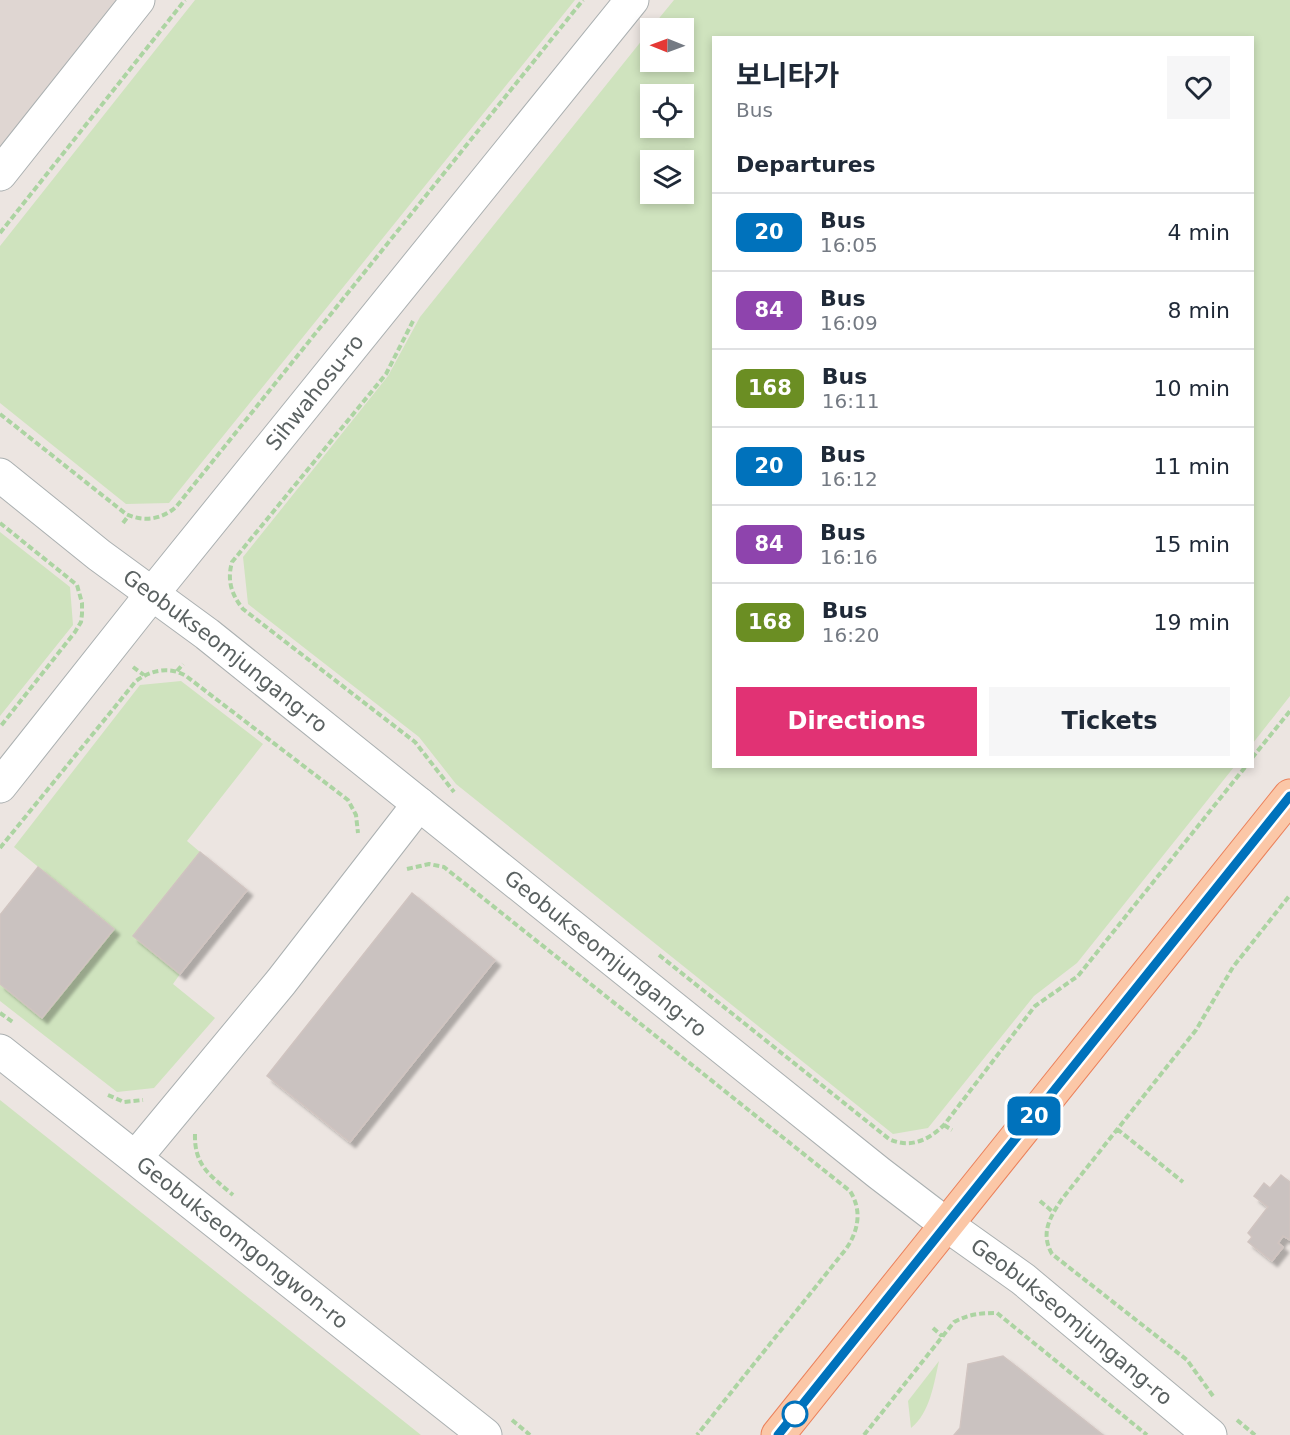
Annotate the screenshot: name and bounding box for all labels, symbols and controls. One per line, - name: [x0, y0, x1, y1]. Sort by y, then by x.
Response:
- north arrow: [640, 18, 694, 72]
- map controls: [640, 18, 694, 204]
- button: heart: [1167, 56, 1230, 119]
- text: 보니타가: [736, 59, 839, 92]
- button: locate: [640, 84, 694, 138]
- text: Bus: [736, 98, 773, 122]
- button: layers: [640, 150, 694, 204]
- text: Departures: [736, 152, 876, 177]
- text: Bus: [820, 208, 866, 233]
- text: 20: [754, 220, 784, 244]
- text: 4 min: [1168, 220, 1230, 245]
- text: 16:05: [820, 233, 878, 257]
- text: Bus: [820, 286, 866, 311]
- text: 84: [754, 298, 784, 322]
- text: 8 min: [1168, 298, 1230, 323]
- text: 16:09: [820, 311, 878, 335]
- street label: Sihwahosu-ro: [261, 330, 369, 455]
- text: Bus: [822, 364, 867, 389]
- text: 168: [748, 376, 792, 400]
- text: 10 min: [1154, 376, 1230, 401]
- text: 16:11: [822, 389, 879, 413]
- text: Bus: [820, 442, 866, 467]
- text: 20: [754, 454, 784, 478]
- text: 11 min: [1154, 454, 1230, 479]
- text: 16:12: [820, 467, 878, 491]
- text: Bus: [820, 520, 866, 545]
- text: 84: [754, 532, 784, 556]
- text: 15 min: [1154, 532, 1230, 557]
- text: 16:16: [820, 545, 878, 569]
- street label: Geobukseomjungang-ro: [118, 565, 332, 738]
- text: Bus: [822, 598, 867, 623]
- text: 168: [748, 610, 792, 634]
- text: 19 min: [1154, 610, 1230, 635]
- text: 16:20: [822, 623, 879, 647]
- button: Directions: [736, 687, 977, 756]
- button: Tickets: [989, 687, 1230, 756]
- street label: Geobukseomjungang-ro: [500, 865, 711, 1042]
- line badge: 20: [1007, 1096, 1061, 1136]
- text: 20: [1019, 1104, 1049, 1128]
- street label: Geobukseomgongwon-ro: [132, 1152, 353, 1334]
- street label: Geobukseomjungang-ro: [966, 1234, 1177, 1410]
- unlabelled marker: [782, 1401, 808, 1427]

